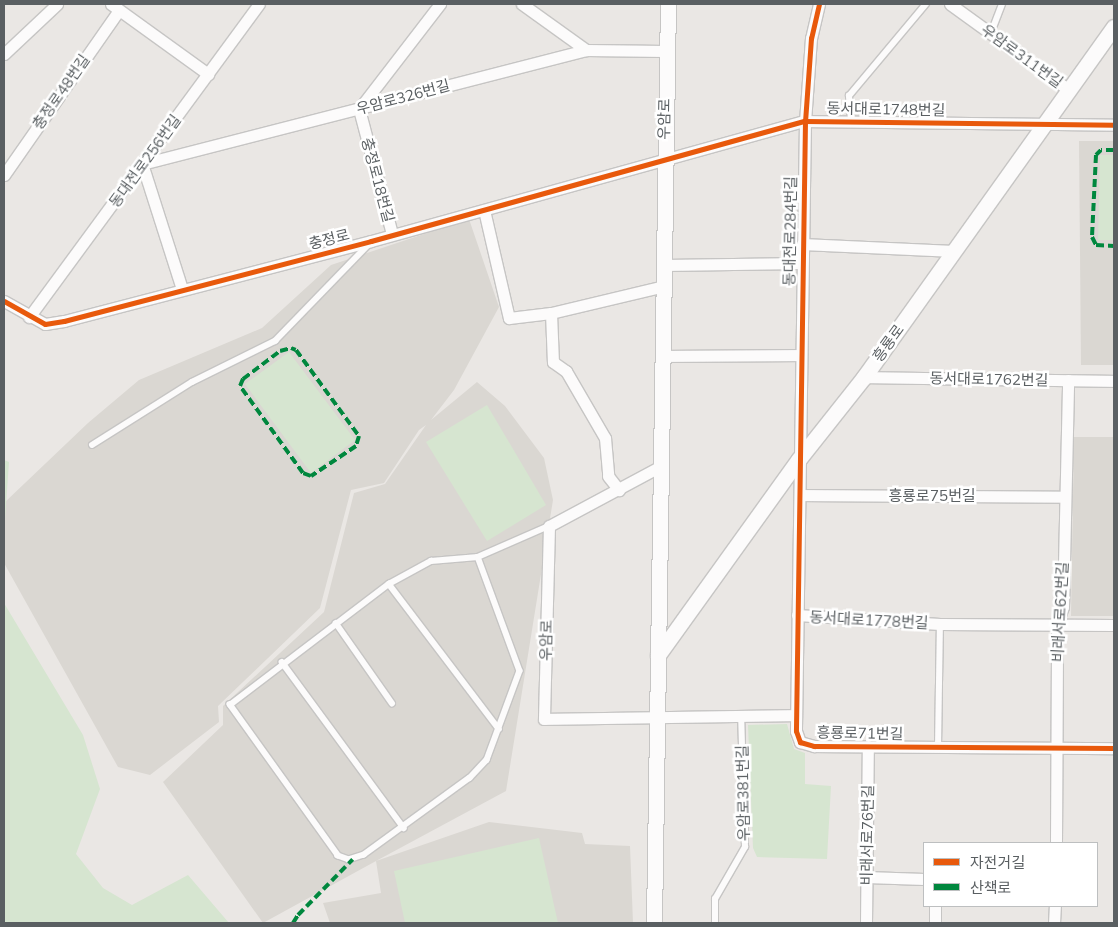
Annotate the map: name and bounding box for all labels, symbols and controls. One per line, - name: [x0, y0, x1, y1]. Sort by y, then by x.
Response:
- street label: 우암로311번길: [978, 21, 1066, 91]
- street label: 충정로48번길: [29, 51, 93, 133]
- street label: 우암로326번길: [354, 76, 452, 118]
- street label: 우암로: [655, 98, 673, 140]
- street label: 동서대로1748번길: [826, 99, 946, 119]
- street label: 동대전로256번길: [105, 111, 185, 211]
- street label: 충정로18번길: [358, 136, 398, 224]
- street label: 동대전로284번길: [780, 176, 800, 286]
- street label: 충정로: [307, 225, 351, 253]
- street label: 흥룡로: [869, 321, 907, 365]
- street label: 동서대로1762번길: [929, 369, 1049, 389]
- street label: 흥룡로75번길: [889, 487, 975, 505]
- street label: 비래서로62번길: [1048, 561, 1072, 663]
- street label: 동서대로1778번길: [809, 608, 929, 632]
- street label: 우암로: [537, 619, 555, 661]
- street label: 흥룡로71번길: [816, 723, 904, 743]
- street label: 우암로381번길: [733, 745, 753, 841]
- street label: 비래서로76번길: [857, 784, 877, 886]
- legend: [923, 842, 1098, 907]
- text: 자전거길: [970, 853, 1025, 872]
- text: 산책로: [970, 878, 1011, 897]

